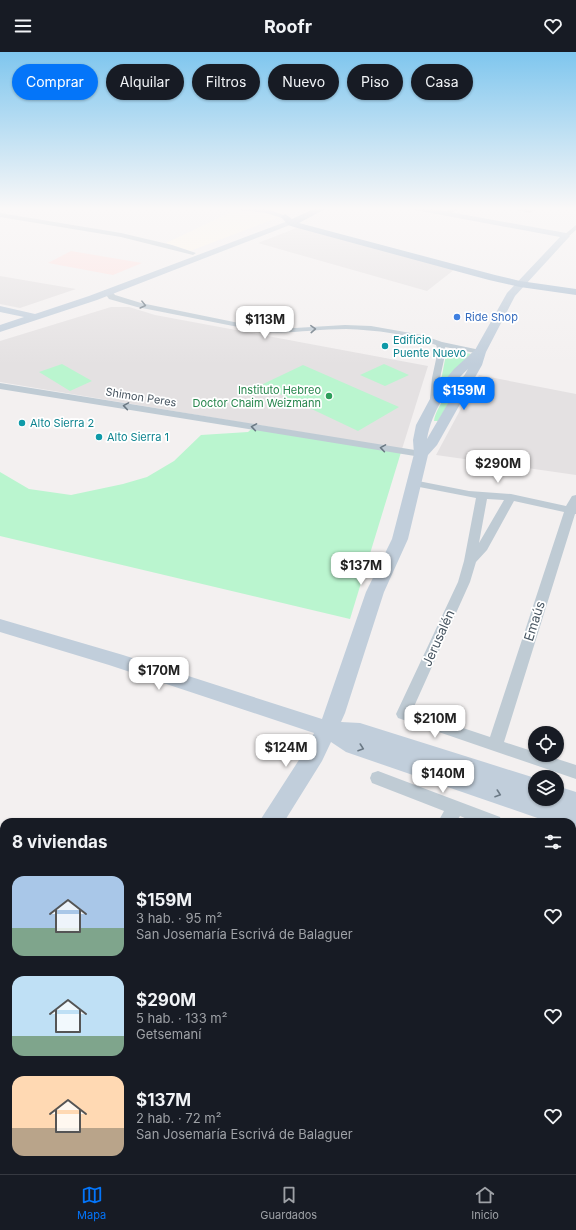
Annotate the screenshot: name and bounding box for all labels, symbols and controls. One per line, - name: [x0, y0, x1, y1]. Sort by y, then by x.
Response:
- icon: menu: [12, 15, 34, 37]
- icon: heart: [542, 15, 564, 37]
- text: Roofr: [264, 16, 312, 37]
- chip: Comprar: [12, 64, 98, 100]
- chip: Alquilar: [106, 64, 184, 100]
- chip: Filtros: [192, 64, 260, 100]
- chip: Nuevo: [268, 64, 339, 100]
- chip: Piso: [347, 64, 403, 100]
- chip: Casa: [411, 64, 473, 100]
- one-way arrow: [140, 301, 147, 309]
- pin: $113M: [237, 306, 293, 340]
- place label: Ride Shop: [465, 310, 518, 324]
- text: $113M: [245, 311, 285, 327]
- marker: Ride Shop: [452, 312, 462, 322]
- one-way arrow: [310, 325, 316, 334]
- place label: Edificio Puente Nuevo: [393, 333, 466, 360]
- marker: Edificio Puente Nuevo: [380, 341, 390, 351]
- pin: $159M: [436, 377, 492, 411]
- text: $159M: [443, 382, 485, 398]
- place label: Instituto Hebreo Doctor Chaim Weizmann: [193, 383, 321, 410]
- street label: Shimon Peres: [105, 384, 178, 410]
- marker: Instituto Hebreo Doctor Chaim Weizmann: [324, 391, 334, 401]
- one-way arrow: [123, 402, 129, 411]
- place label: Alto Sierra 2: [30, 416, 94, 430]
- marker: Alto Sierra 2: [17, 418, 27, 428]
- one-way arrow: [251, 423, 258, 432]
- place label: Alto Sierra 1: [107, 430, 169, 444]
- marker: Alto Sierra 1: [94, 432, 104, 442]
- one-way arrow: [380, 444, 386, 453]
- pin: $290M: [470, 450, 526, 484]
- text: $290M: [475, 455, 521, 471]
- pin: $137M: [333, 552, 389, 586]
- text: $137M: [340, 557, 382, 573]
- street label: Emaús: [520, 599, 548, 643]
- street label: Jerusalén: [418, 607, 458, 669]
- pin: $170M: [131, 657, 187, 691]
- text: $170M: [138, 662, 180, 678]
- pin: $210M: [407, 705, 463, 739]
- text: $210M: [413, 710, 457, 726]
- map controls: [528, 726, 564, 806]
- button: locate: [528, 726, 564, 762]
- pin: $124M: [258, 734, 314, 768]
- text: $124M: [264, 739, 308, 755]
- one-way arrow: [358, 743, 365, 752]
- pin: $140M: [415, 760, 471, 794]
- text: $140M: [421, 765, 465, 781]
- button: layers: [528, 770, 564, 806]
- one-way arrow: [494, 790, 501, 798]
- icon: filters: [542, 831, 564, 853]
- text: 8 viviendas: [12, 832, 108, 852]
- text: $159M: [136, 890, 192, 910]
- icon: home: [44, 892, 92, 940]
- icon: heart: [542, 905, 564, 927]
- text: 3 hab. · 95 m²: [136, 910, 222, 926]
- text: San Josemaría Escrivá de Balaguer: [136, 926, 353, 942]
- text: $290M: [136, 990, 196, 1010]
- icon: home: [44, 992, 92, 1040]
- icon: heart: [542, 1005, 564, 1027]
- text: 5 hab. · 133 m²: [136, 1010, 227, 1026]
- text: Getsemaní: [136, 1026, 201, 1042]
- text: $137M: [136, 1090, 191, 1110]
- icon: home: [44, 1092, 92, 1140]
- icon: heart: [542, 1105, 564, 1127]
- text: 2 hab. · 72 m²: [136, 1110, 221, 1126]
- text: San Josemaría Escrivá de Balaguer: [136, 1126, 353, 1142]
- tab: Mapa: [77, 1184, 106, 1222]
- tab: Guardados: [260, 1184, 317, 1222]
- tab: Inicio: [471, 1184, 499, 1222]

